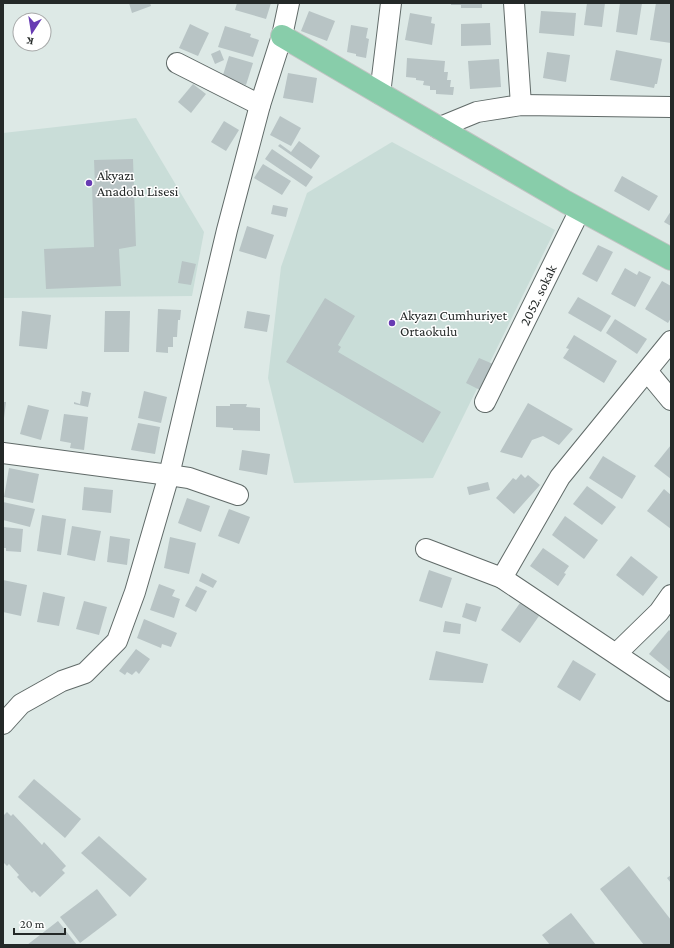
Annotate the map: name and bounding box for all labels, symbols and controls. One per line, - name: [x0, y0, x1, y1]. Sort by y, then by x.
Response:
- north arrow: [12, 12, 52, 52]
- text: K: [24, 35, 35, 48]
- place label: Akyazı Anadolu Lisesi: [97, 167, 179, 199]
- marker: Akyazı Anadolu Lisesi: [84, 178, 94, 188]
- street label: 2052. sokak: [516, 262, 560, 328]
- place label: Akyazı Cumhuriyet Ortaokulu: [400, 307, 507, 339]
- marker: Akyazı Cumhuriyet Ortaokulu: [387, 318, 397, 328]
- scale bar: [14, 910, 65, 936]
- text: 20 m: [20, 917, 45, 931]

